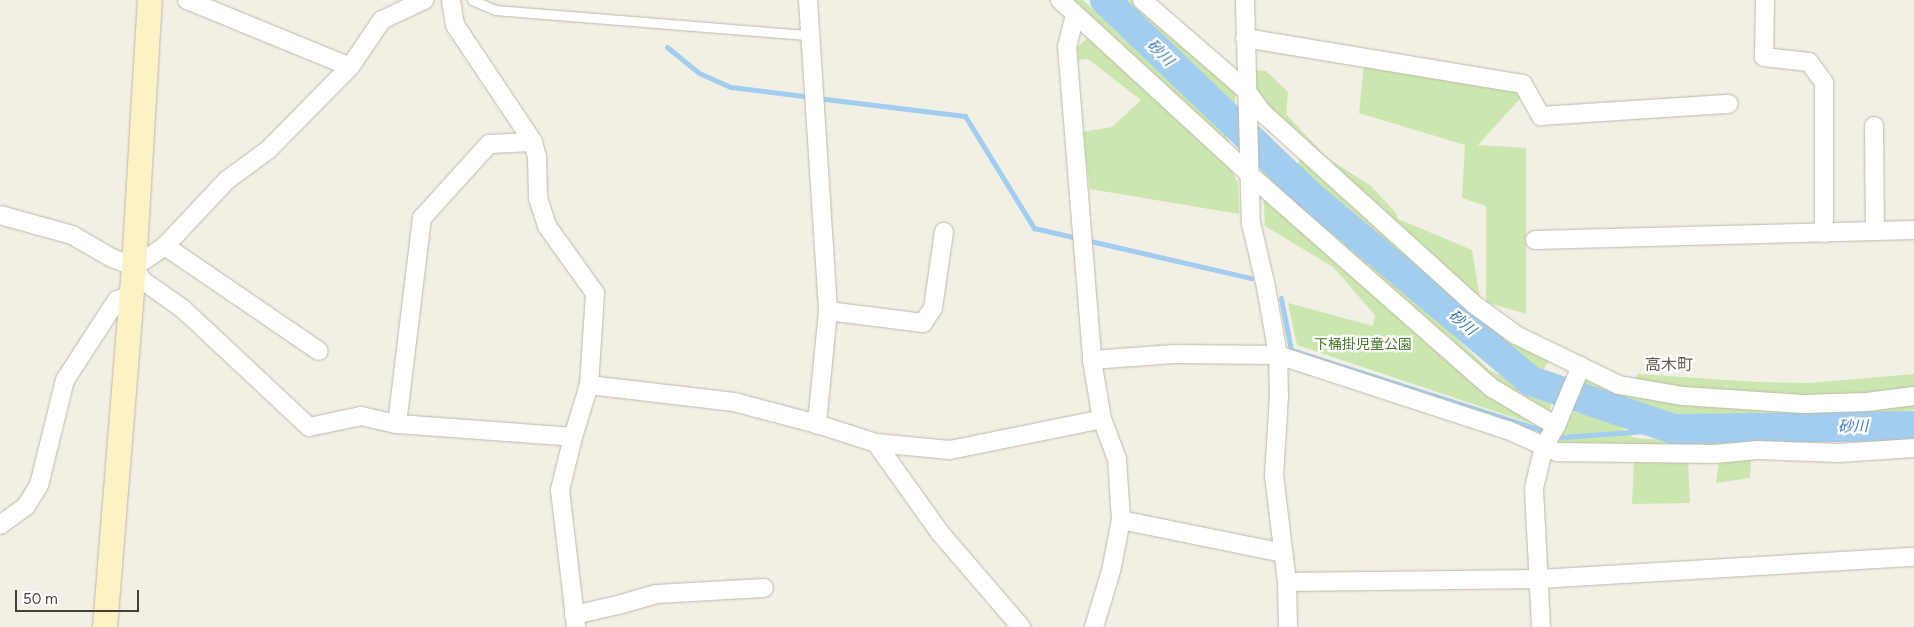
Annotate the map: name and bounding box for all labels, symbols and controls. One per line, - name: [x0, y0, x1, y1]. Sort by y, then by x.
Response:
- water label: 砂川: [1143, 36, 1177, 70]
- water label: 砂川: [1445, 306, 1479, 340]
- park label: 下桶掛児童公園: [1314, 337, 1412, 353]
- district label: 高木町: [1645, 355, 1693, 375]
- water label: 砂川: [1838, 418, 1868, 436]
- scale bar: [18, 580, 141, 612]
- text: 50 m: [23, 590, 58, 608]

